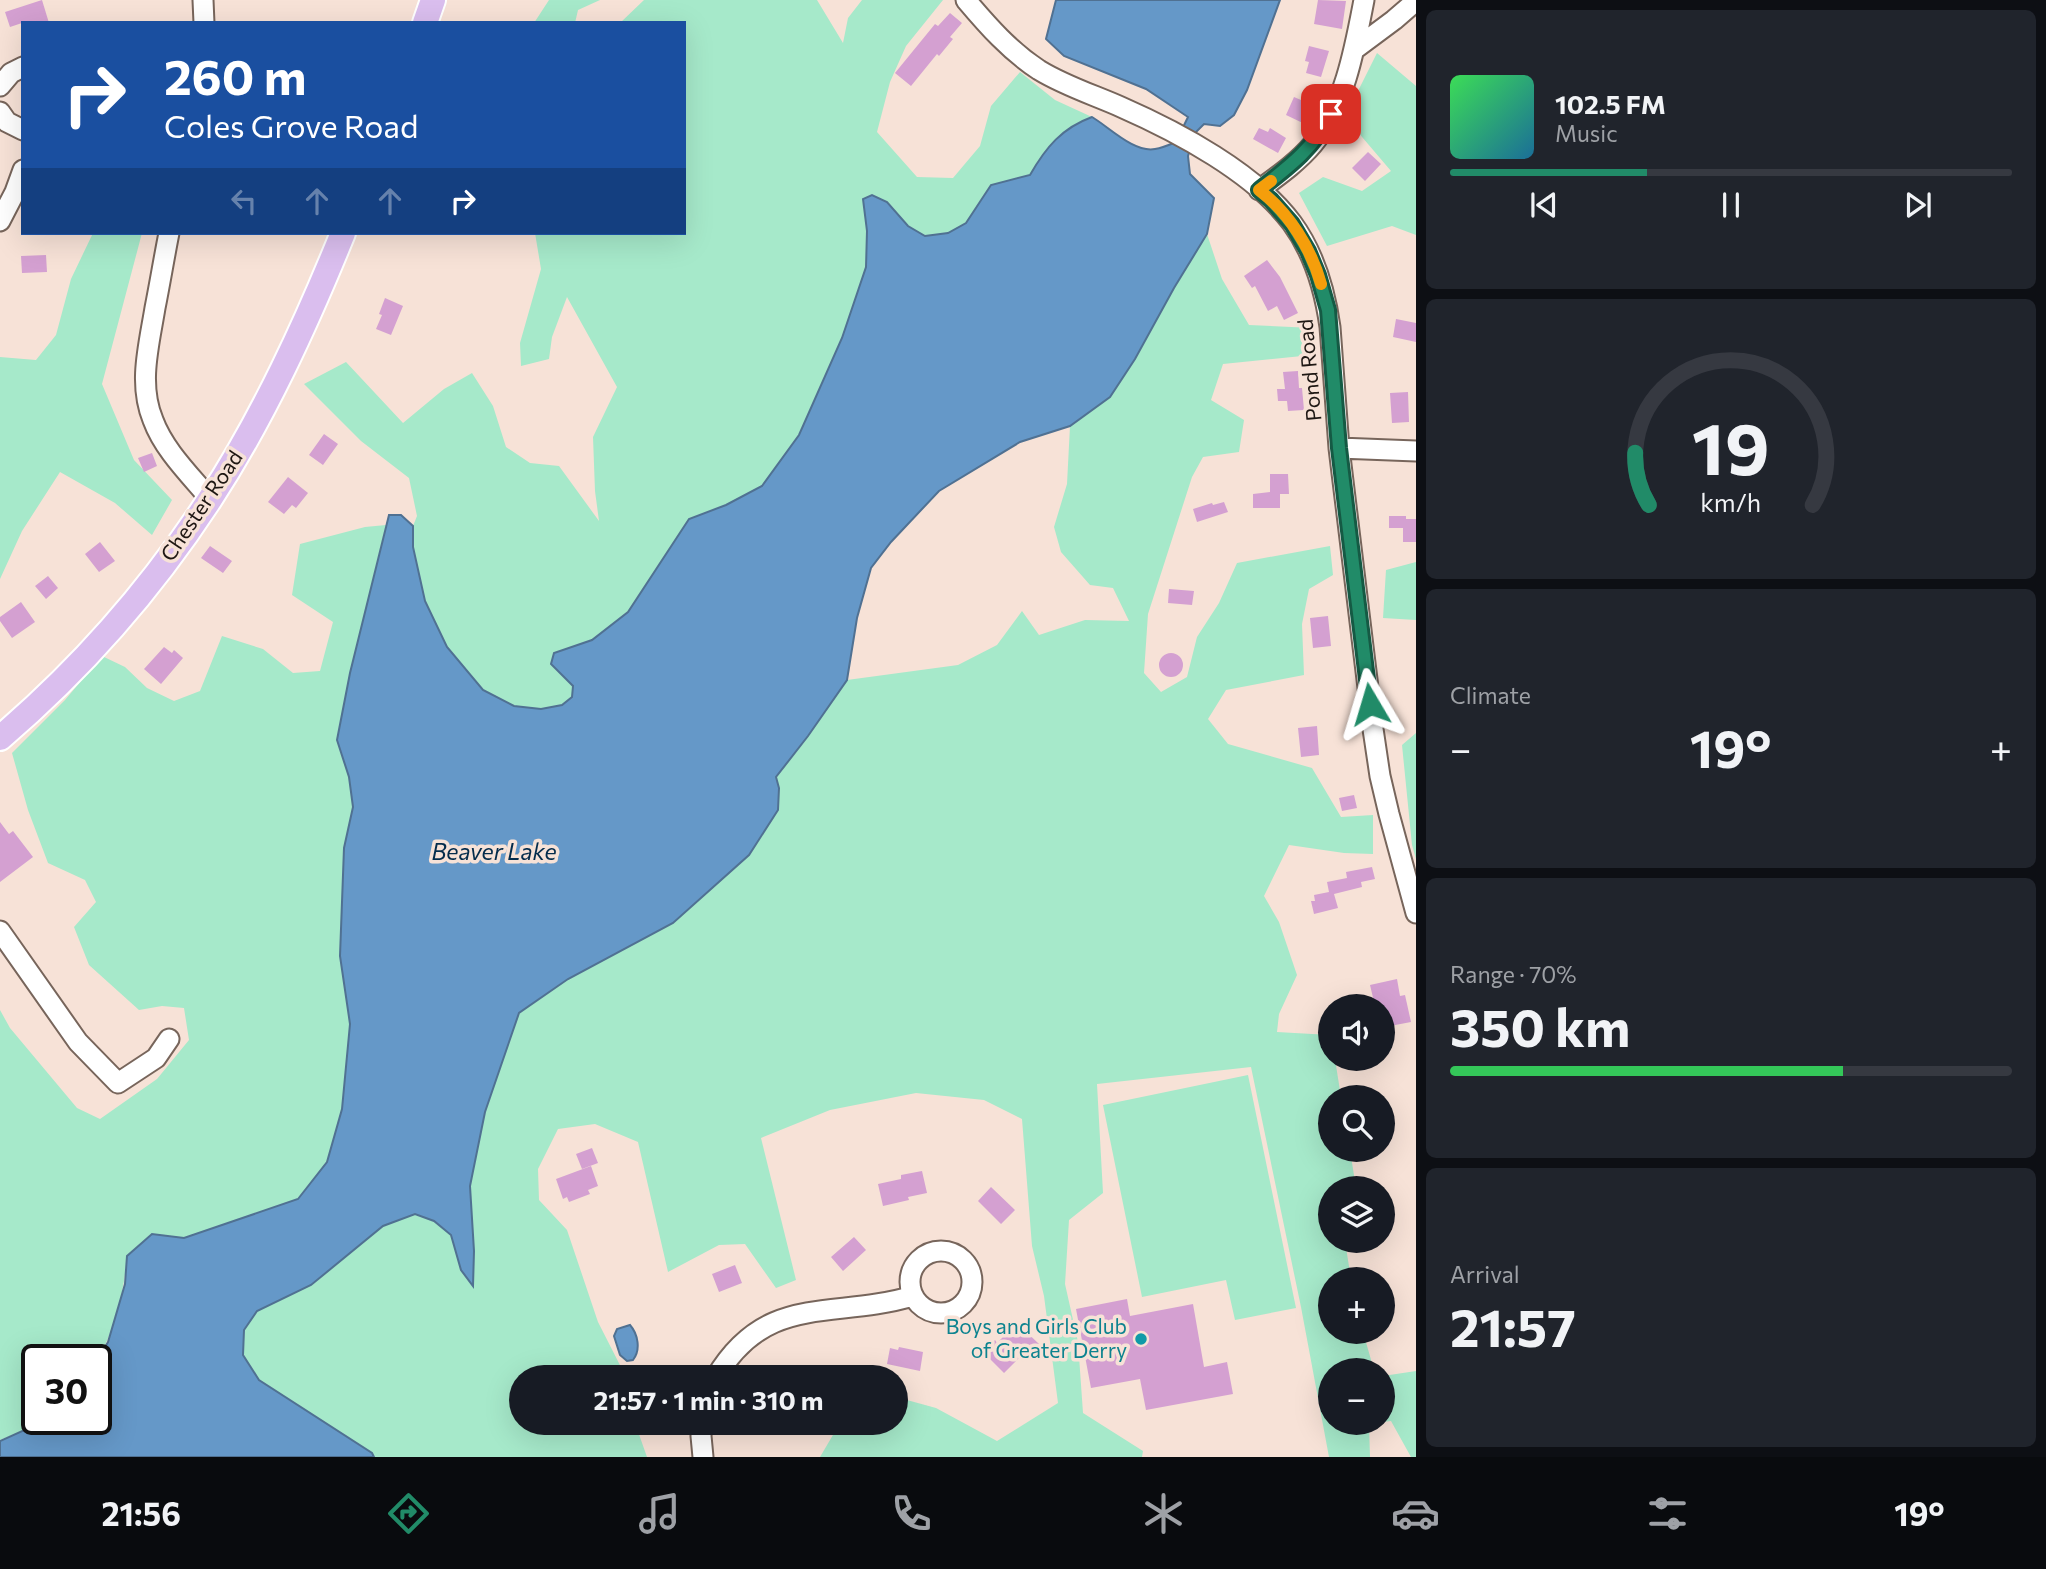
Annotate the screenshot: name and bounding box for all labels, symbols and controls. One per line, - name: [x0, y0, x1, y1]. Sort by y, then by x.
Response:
- text: 260 m: [164, 45, 306, 105]
- icon: right: [49, 49, 140, 140]
- pin: [1301, 84, 1361, 144]
- text: 102.5 FM: [1555, 88, 1666, 119]
- icon: arrive: [1312, 95, 1350, 133]
- text: Coles Grove Road: [164, 105, 419, 145]
- text: Music: [1555, 119, 1618, 147]
- icon: left: [225, 182, 263, 220]
- icon: ahead: [298, 182, 336, 220]
- icon: ahead: [371, 182, 409, 220]
- icon: right: [444, 182, 482, 220]
- icon: previous: [1525, 186, 1563, 224]
- icon: pause: [1712, 186, 1750, 224]
- icon: next: [1899, 186, 1937, 224]
- street label: Pond Road: [1292, 318, 1325, 422]
- text: 19: [1692, 402, 1770, 491]
- street label: Chester Road: [155, 445, 247, 565]
- text: km/h: [1701, 487, 1761, 517]
- position arrow: [1333, 667, 1407, 741]
- text: Climate: [1450, 681, 1531, 709]
- text: 19°: [1690, 715, 1771, 779]
- text: −: [1450, 724, 1472, 771]
- text: +: [1990, 724, 2012, 771]
- water label: Beaver Lake: [431, 837, 557, 865]
- text: Range · 70%: [1450, 960, 1577, 988]
- map controls: [1318, 994, 1395, 1435]
- button: sound: [1318, 994, 1395, 1071]
- text: 350 km: [1450, 994, 1630, 1058]
- button: search: [1318, 1085, 1395, 1162]
- button: layers: [1318, 1176, 1395, 1253]
- text: Arrival: [1450, 1260, 1520, 1288]
- button: +: [1318, 1267, 1395, 1344]
- text: 21:57: [1450, 1294, 1576, 1358]
- place label: Boys and Girls Club of Greater Derry: [946, 1313, 1127, 1362]
- marker: Boys and Girls Club of Greater Derry: [1133, 1331, 1149, 1347]
- speed limit sign: 30: [21, 1344, 112, 1435]
- button: −: [1318, 1358, 1395, 1435]
- text: 21:57 · 1 min · 310 m: [593, 1384, 824, 1415]
- icon: directions: [384, 1489, 433, 1538]
- icon: music: [635, 1489, 684, 1538]
- icon: phone: [887, 1489, 936, 1538]
- icon: climate: [1139, 1489, 1188, 1538]
- icon: car: [1391, 1489, 1440, 1538]
- icon: filters: [1643, 1489, 1692, 1538]
- text: 21:56: [101, 1493, 181, 1533]
- text: 19°: [1894, 1493, 1945, 1533]

